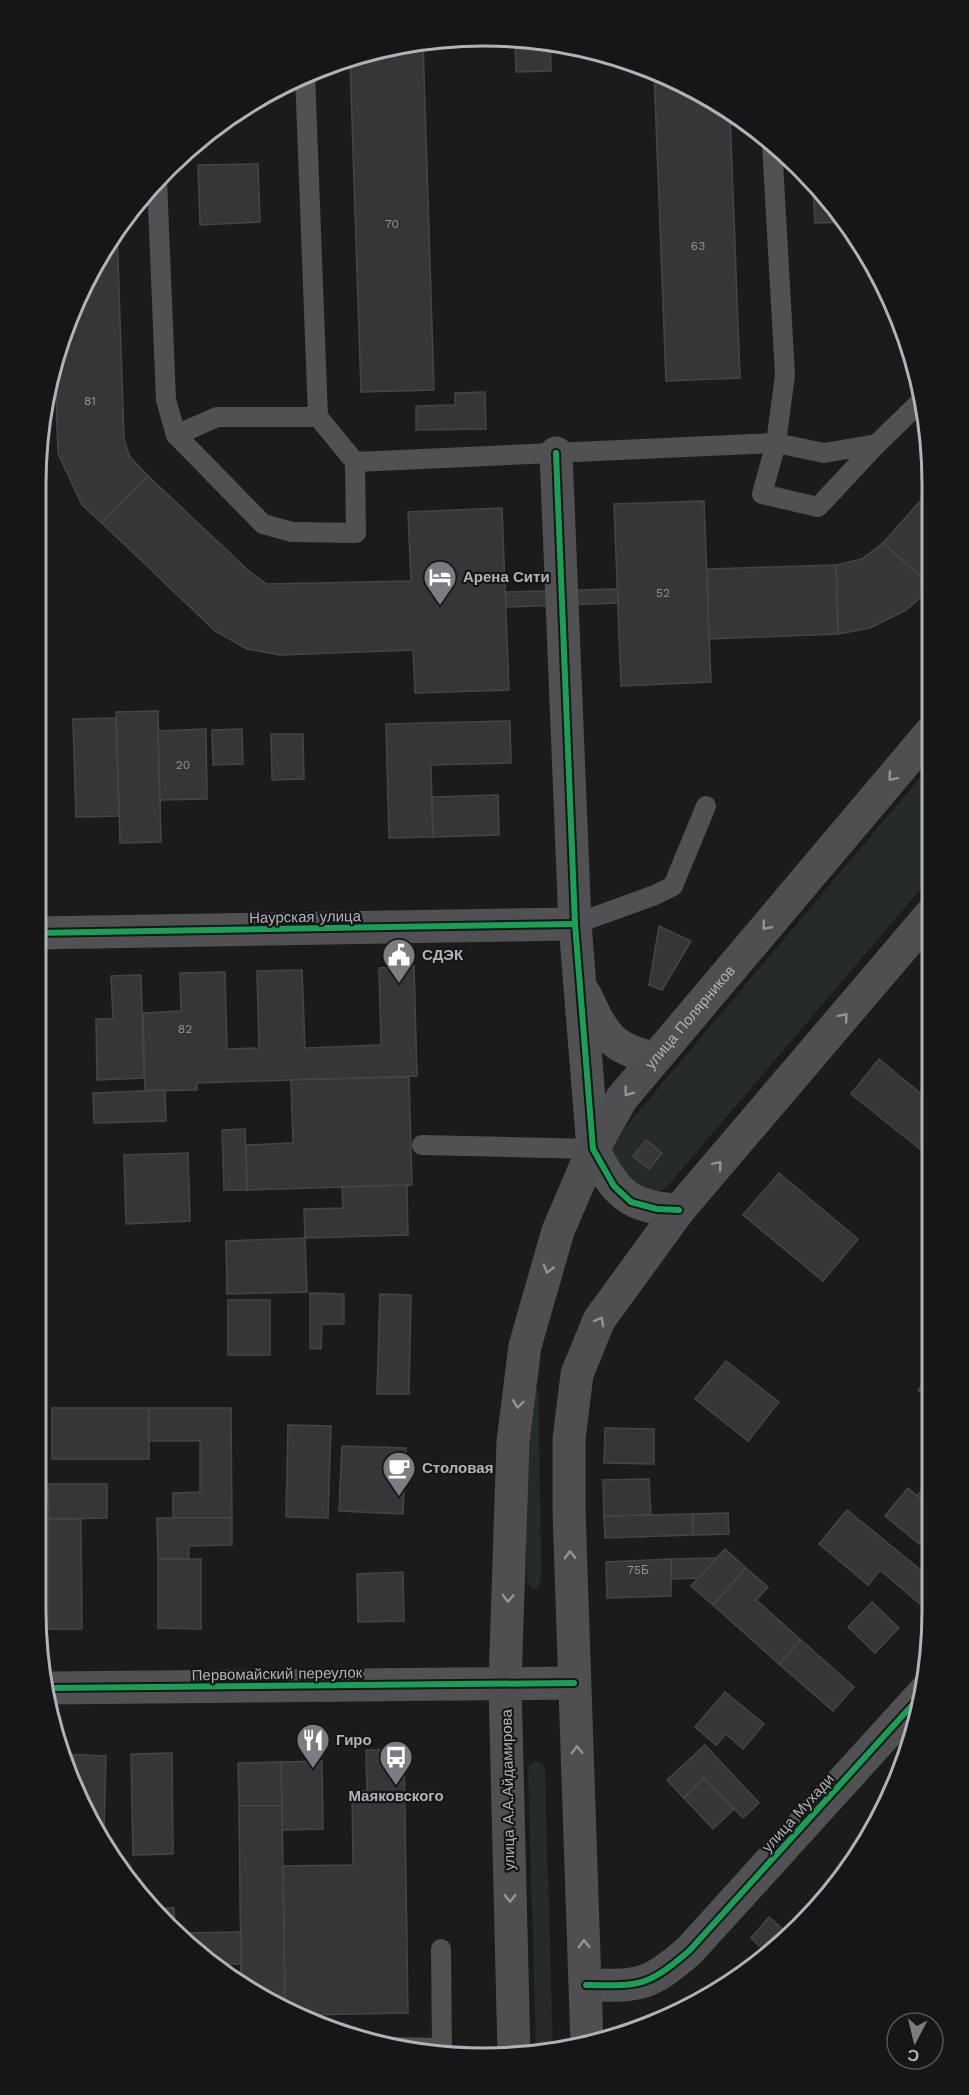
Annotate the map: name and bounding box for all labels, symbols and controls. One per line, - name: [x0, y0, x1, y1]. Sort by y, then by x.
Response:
- house number: 70: [385, 217, 399, 231]
- house number: 63: [691, 239, 705, 253]
- house number: 81: [84, 394, 96, 408]
- hotel icon: Арена Сити: [422, 559, 458, 606]
- place label: Арена Сити: [463, 568, 550, 586]
- house number: 52: [656, 586, 670, 600]
- house number: 20: [176, 758, 190, 772]
- one-way arrow: [888, 770, 899, 781]
- street label: Наурская улица: [249, 907, 362, 927]
- one-way arrow: [762, 919, 773, 930]
- public building icon: СДЭК: [381, 937, 417, 984]
- place label: СДЭК: [422, 946, 464, 964]
- street label: улица Полярников: [641, 962, 739, 1073]
- one-way arrow: [836, 1013, 847, 1024]
- house number: 82: [178, 1022, 192, 1036]
- one-way arrow: [624, 1085, 635, 1096]
- one-way arrow: [710, 1161, 721, 1172]
- one-way arrow: [542, 1263, 555, 1273]
- one-way arrow: [593, 1317, 604, 1327]
- one-way arrow: [512, 1399, 525, 1408]
- cafe icon: Столовая: [381, 1450, 417, 1497]
- place label: Столовая: [422, 1459, 493, 1477]
- one-way arrow: [564, 1550, 577, 1559]
- house number: 75Б: [627, 1563, 649, 1577]
- one-way arrow: [502, 1594, 514, 1603]
- street label: Первомайский переулок: [192, 1664, 363, 1684]
- street label: улица А.А.Айдамирова: [498, 1709, 518, 1871]
- restaurant icon: Гиро: [295, 1722, 331, 1769]
- place label: Гиро: [336, 1731, 372, 1749]
- bus stop icon: Маяковского: [378, 1739, 414, 1786]
- one-way arrow: [570, 1745, 583, 1754]
- street label: улица Мухади: [758, 1770, 838, 1856]
- place label: Маяковского: [348, 1787, 444, 1805]
- one-way arrow: [504, 1894, 516, 1903]
- one-way arrow: [578, 1940, 591, 1949]
- north arrow: [885, 2011, 945, 2071]
- text: С: [906, 2045, 920, 2066]

